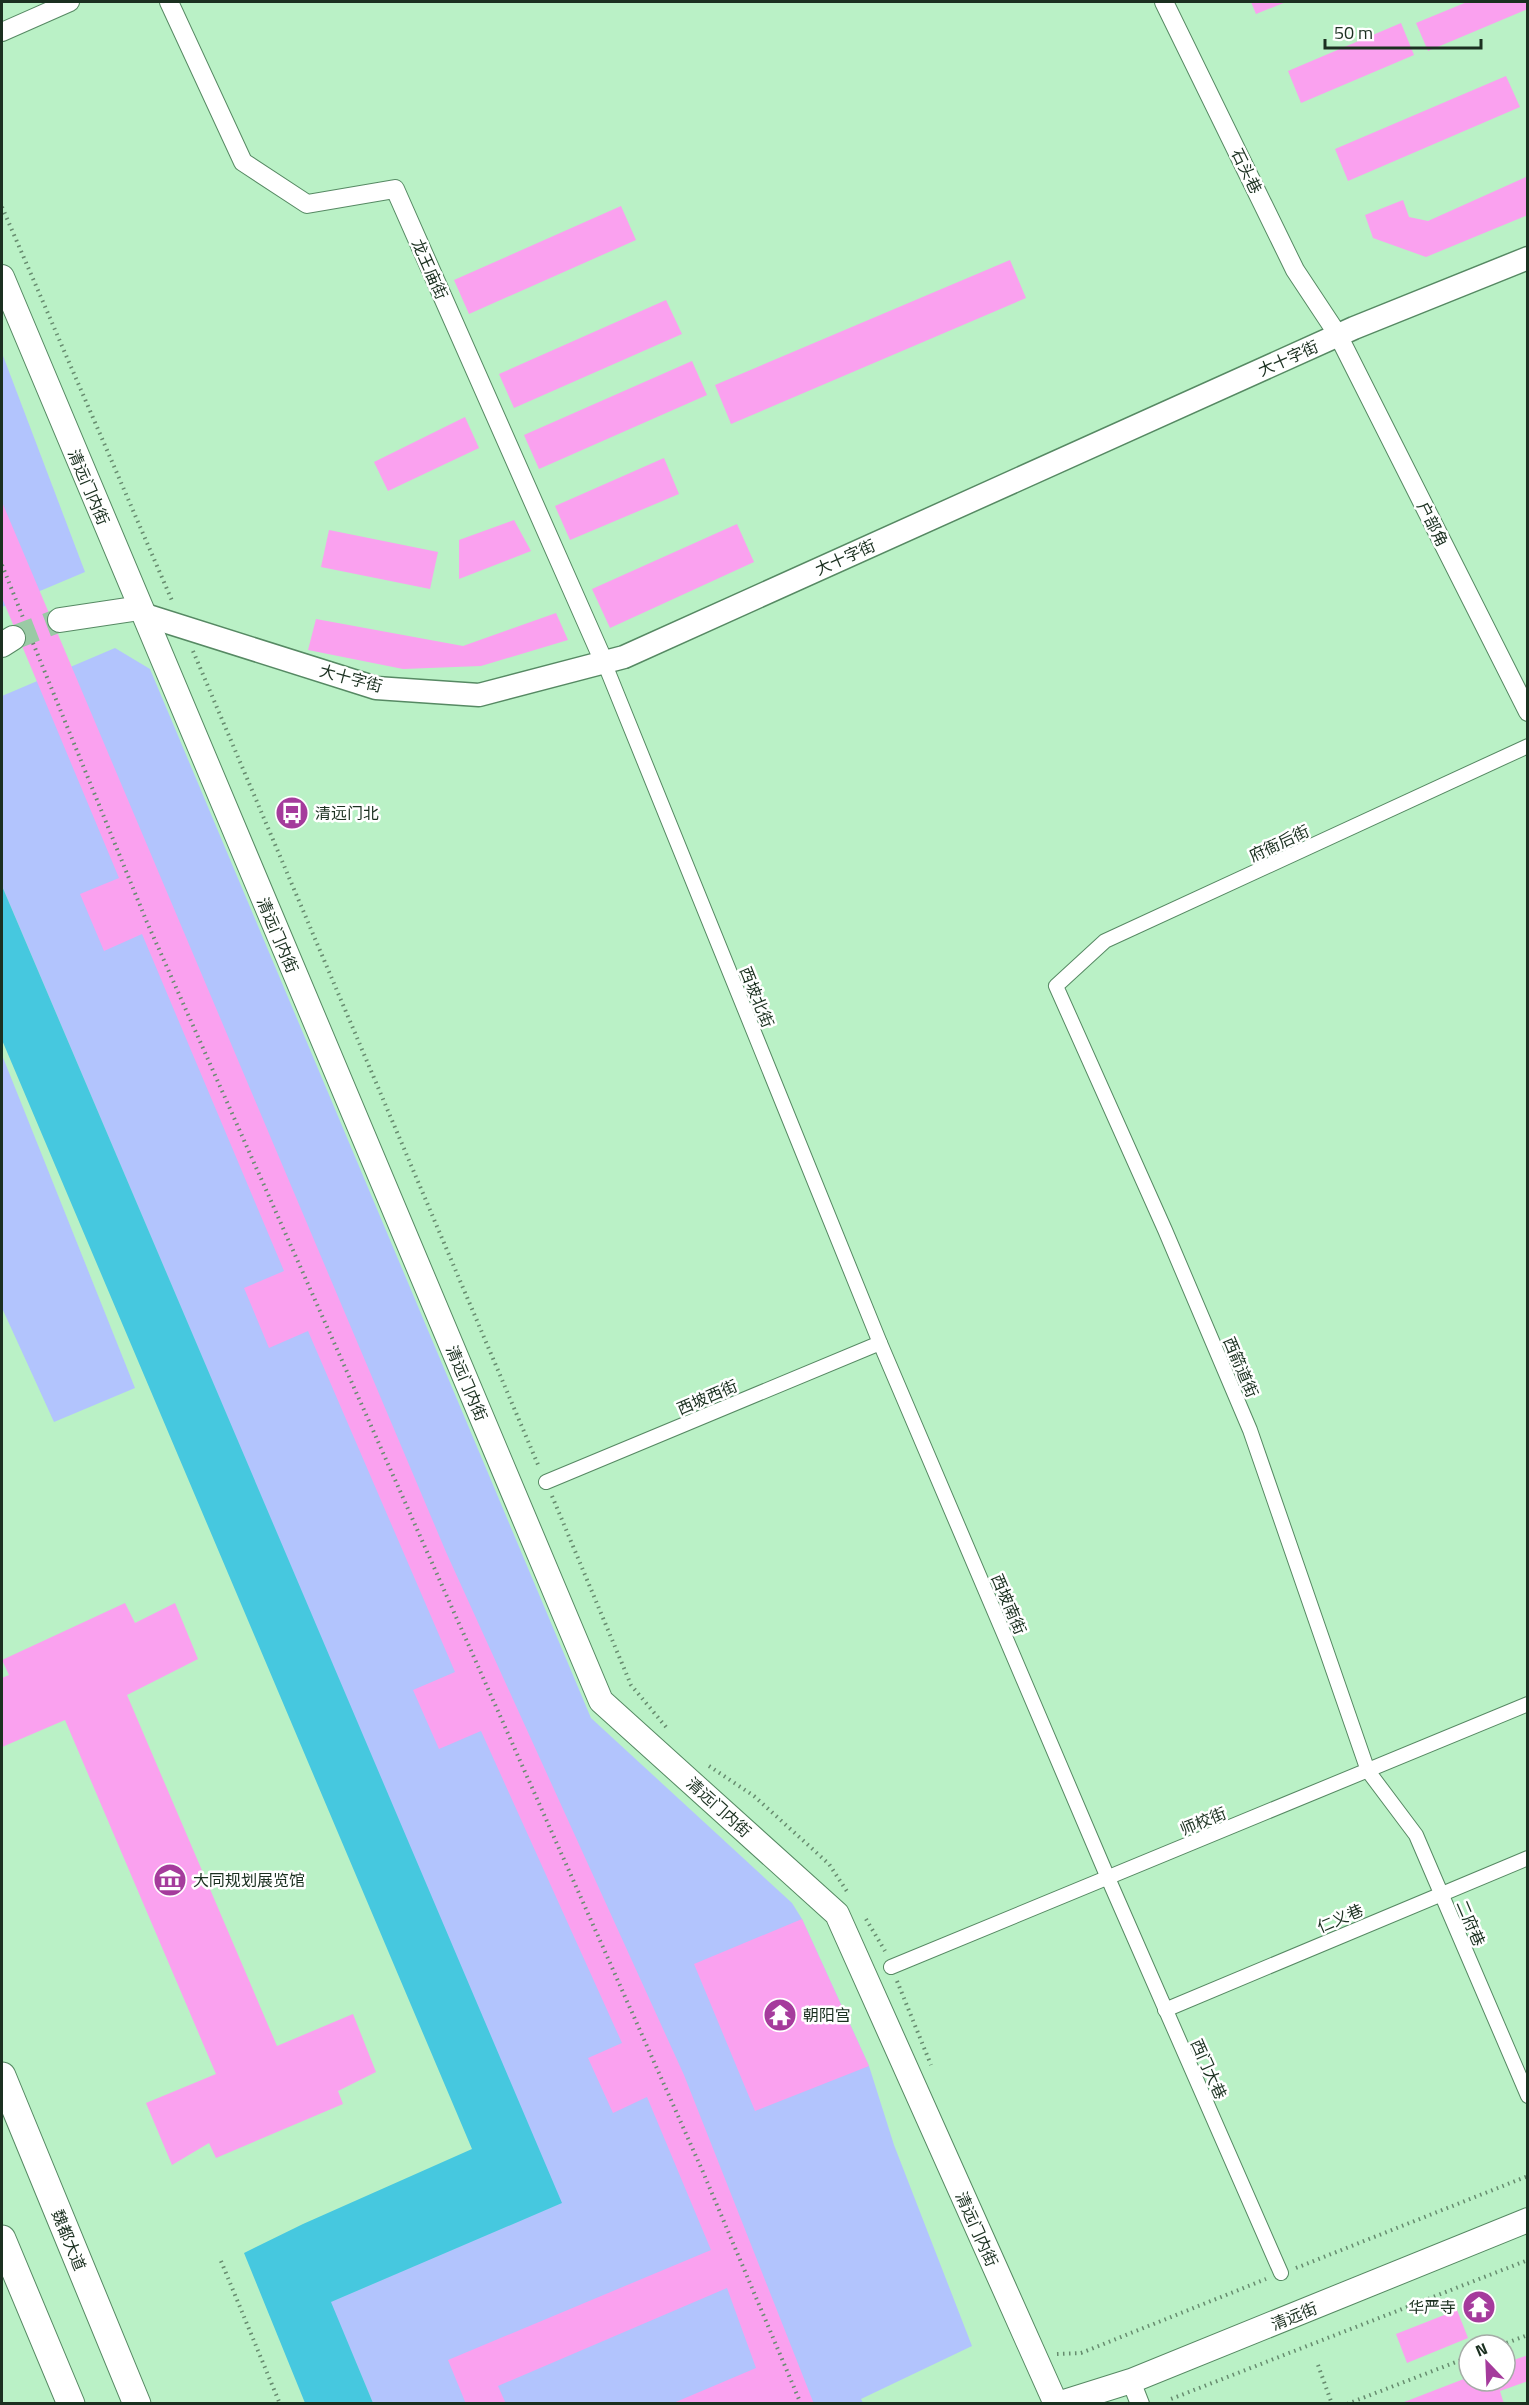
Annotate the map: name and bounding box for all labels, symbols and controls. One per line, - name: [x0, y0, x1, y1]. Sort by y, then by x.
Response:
- scale bar: [1325, 12, 1481, 50]
- text: 50 m: [1334, 19, 1373, 46]
- street label: 石头巷: [1226, 144, 1268, 198]
- street label: 龙王庙街: [406, 235, 454, 303]
- street label: 大十字街: [1254, 334, 1322, 382]
- street label: 清远门内街: [62, 445, 116, 529]
- street label: 户部角: [1411, 497, 1455, 551]
- street label: 大十字街: [811, 533, 879, 581]
- street label: 大十字街: [317, 658, 385, 698]
- bus stop icon: 清远门北: [274, 795, 310, 831]
- place label: 清远门北: [315, 801, 379, 825]
- street label: 府衙后街: [1245, 819, 1313, 867]
- street label: 清远门内街: [251, 893, 305, 977]
- street label: 西坡北街: [734, 963, 780, 1031]
- street label: 西箭道街: [1217, 1333, 1265, 1401]
- street label: 清远门内街: [440, 1341, 494, 1425]
- street label: 西坡西街: [673, 1373, 741, 1421]
- street label: 西坡南街: [985, 1570, 1033, 1638]
- street label: 清远门内街: [681, 1771, 757, 1843]
- street label: 师校街: [1176, 1801, 1230, 1841]
- museum icon: 大同规划展览馆: [152, 1862, 188, 1898]
- place label: 大同规划展览馆: [193, 1868, 305, 1892]
- street label: 二府巷: [1451, 1896, 1491, 1950]
- street label: 仁义巷: [1313, 1898, 1367, 1938]
- temple icon: 朝阳宫: [762, 1997, 798, 2033]
- place label: 朝阳宫: [803, 2003, 851, 2027]
- street label: 西门大巷: [1185, 2035, 1233, 2103]
- street label: 清远门内街: [950, 2188, 1004, 2270]
- street label: 魏都大道: [46, 2206, 92, 2274]
- temple icon: 华严寺: [1461, 2289, 1497, 2325]
- place label: 华严寺: [1408, 2295, 1456, 2319]
- street label: 清远街: [1267, 2296, 1321, 2336]
- north arrow: [1457, 2333, 1517, 2393]
- text: N: [1471, 2336, 1491, 2362]

